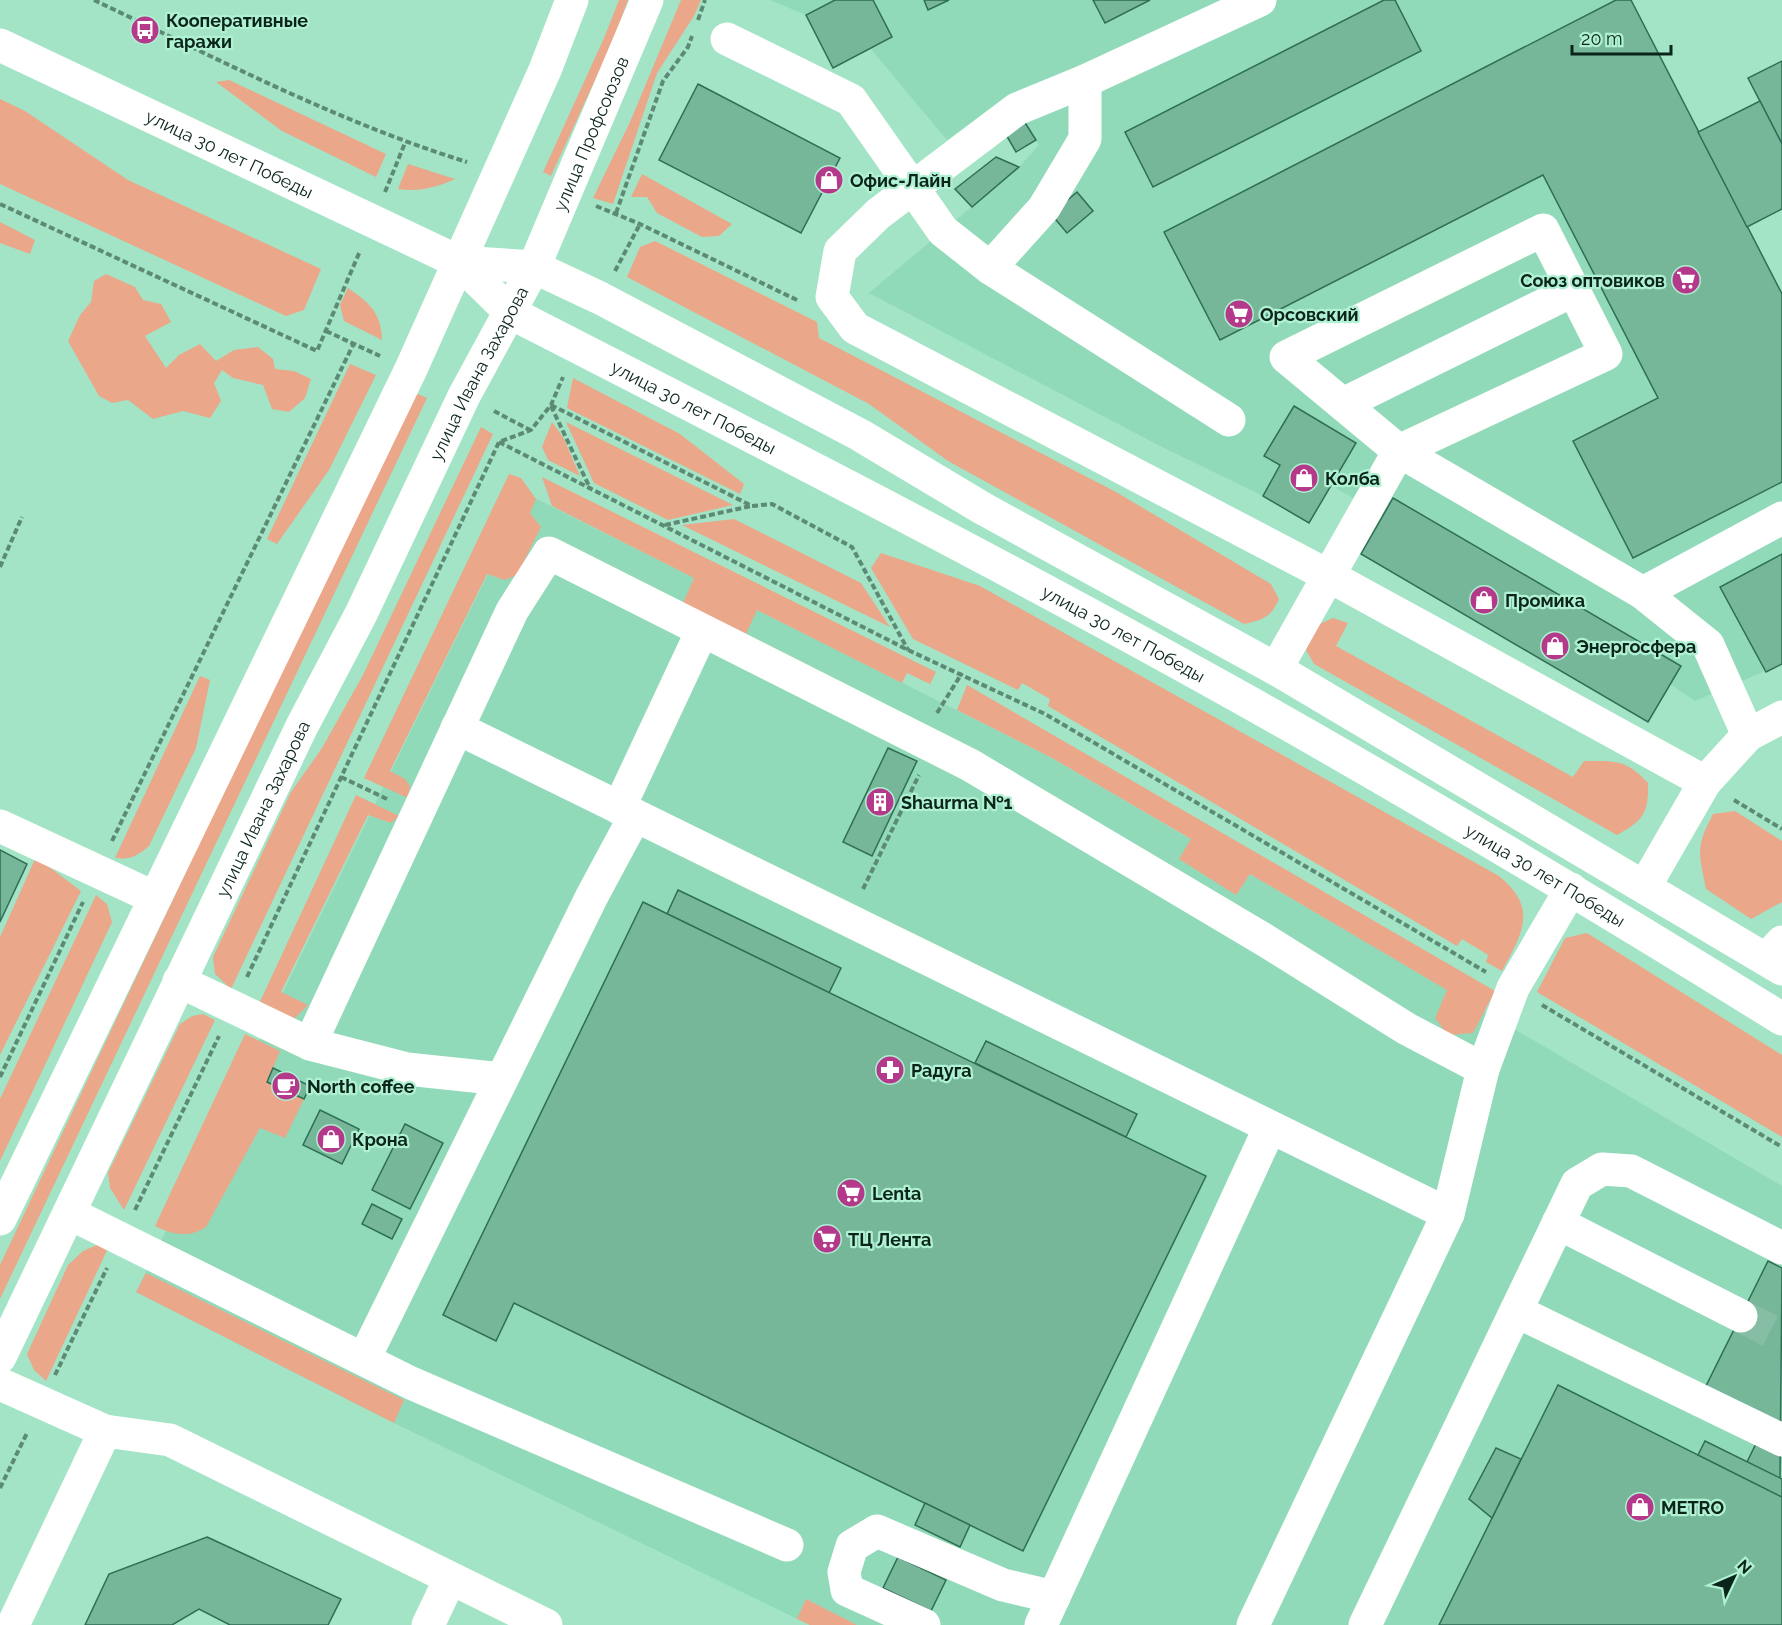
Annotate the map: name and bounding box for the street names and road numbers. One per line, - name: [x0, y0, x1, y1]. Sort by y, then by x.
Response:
- street label: улица Профсоюзов: [548, 53, 633, 214]
- street label: улица 30 лет Победы: [143, 105, 317, 202]
- street label: улица Ивана Захарова: [425, 283, 532, 464]
- street label: улица 30 лет Победы: [608, 356, 780, 458]
- street label: улица 30 лет Победы: [1039, 580, 1209, 686]
- street label: улица Ивана Захарова: [211, 717, 314, 900]
- street label: улица 30 лет Победы: [1462, 819, 1629, 931]

